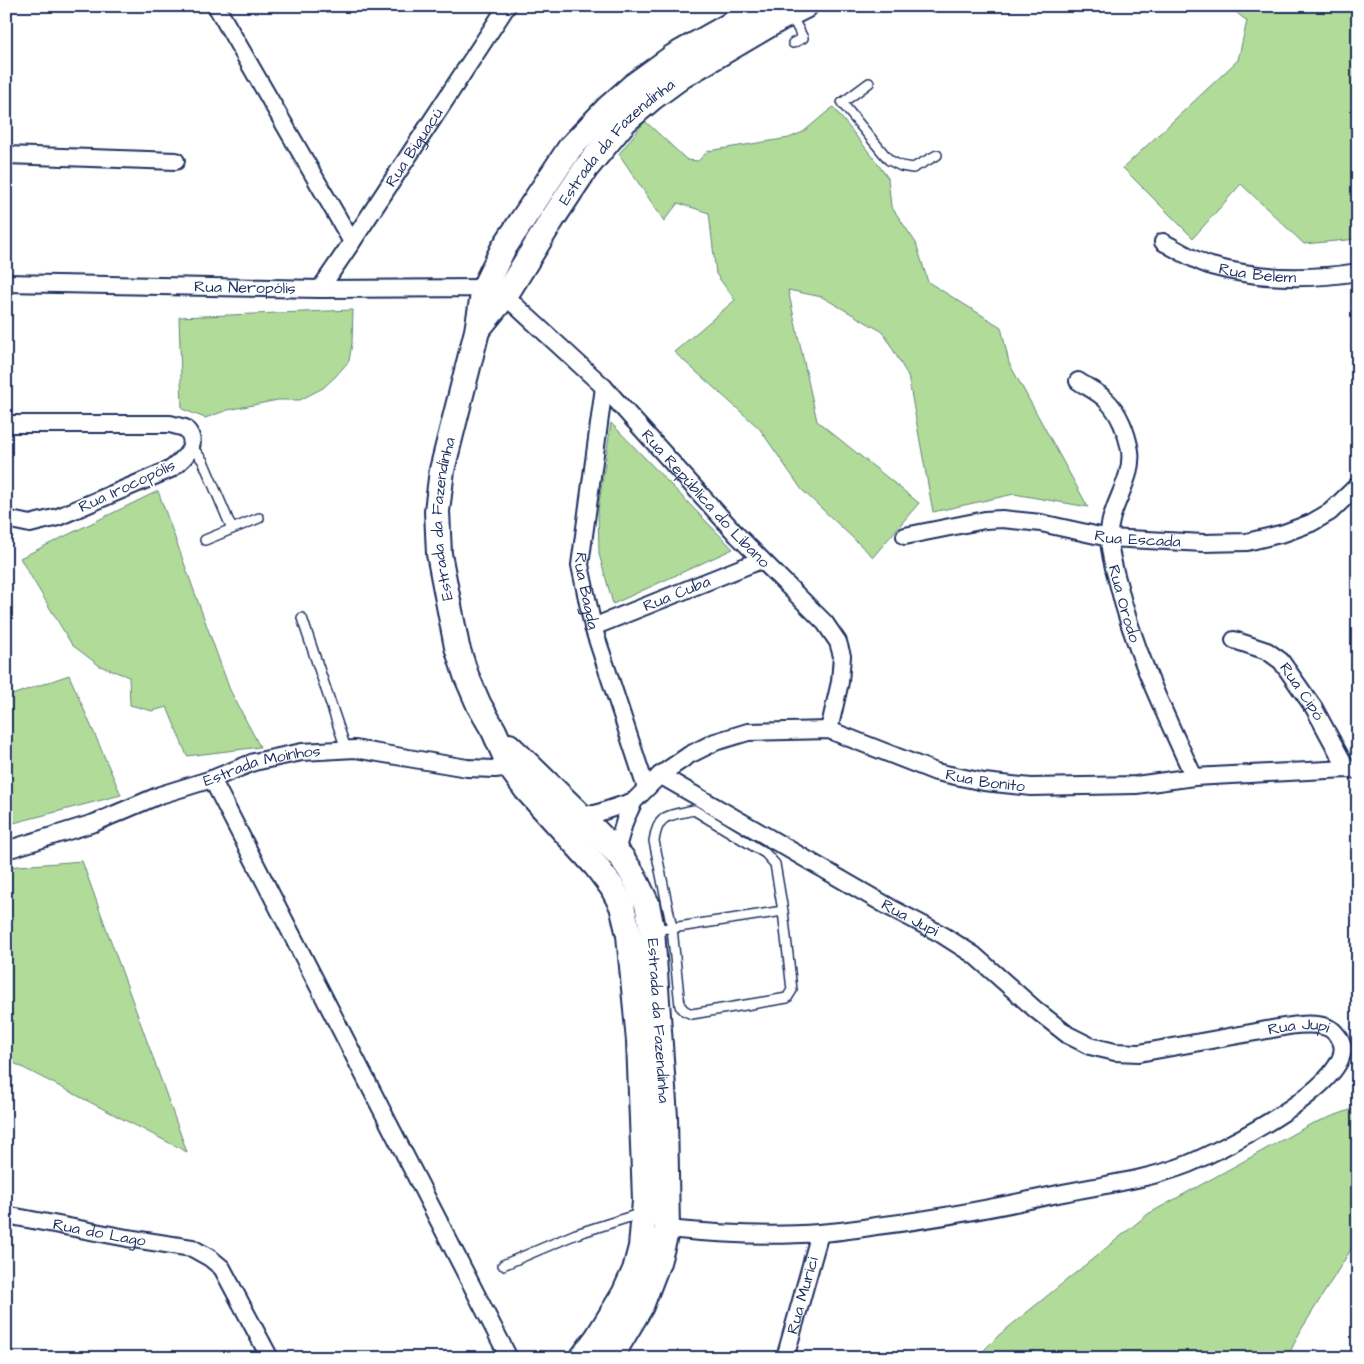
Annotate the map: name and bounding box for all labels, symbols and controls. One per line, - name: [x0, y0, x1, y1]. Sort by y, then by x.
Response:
- street label: Estrada da Fazendinha: [553, 74, 679, 210]
- street label: Rua Biguaçú: [380, 104, 448, 191]
- street label: Rua Belem: [1217, 257, 1297, 288]
- street label: Rua Neropólis: [194, 276, 296, 300]
- street label: Rua República do Libano: [636, 425, 775, 573]
- street label: Estrada da Fazendinha: [426, 435, 461, 602]
- street label: Rua Irocopólis: [75, 454, 179, 518]
- street label: Rua Escada: [1092, 524, 1181, 553]
- street label: Rua Bagda: [569, 551, 604, 631]
- street label: Rua Orodo: [1103, 563, 1146, 645]
- street label: Rua Cuba: [640, 570, 713, 617]
- street label: Rua Cipó: [1274, 658, 1330, 724]
- street label: Estrada Moinhos: [201, 740, 321, 792]
- street label: Rua Bonito: [944, 763, 1026, 797]
- street label: Rua Jupi: [877, 894, 943, 942]
- street label: Estrada da Fazendinha: [642, 938, 675, 1104]
- street label: Rua Jupi: [1266, 1013, 1334, 1041]
- street label: Rua do Lago: [51, 1213, 147, 1252]
- street label: Rua Murici: [781, 1254, 824, 1337]

